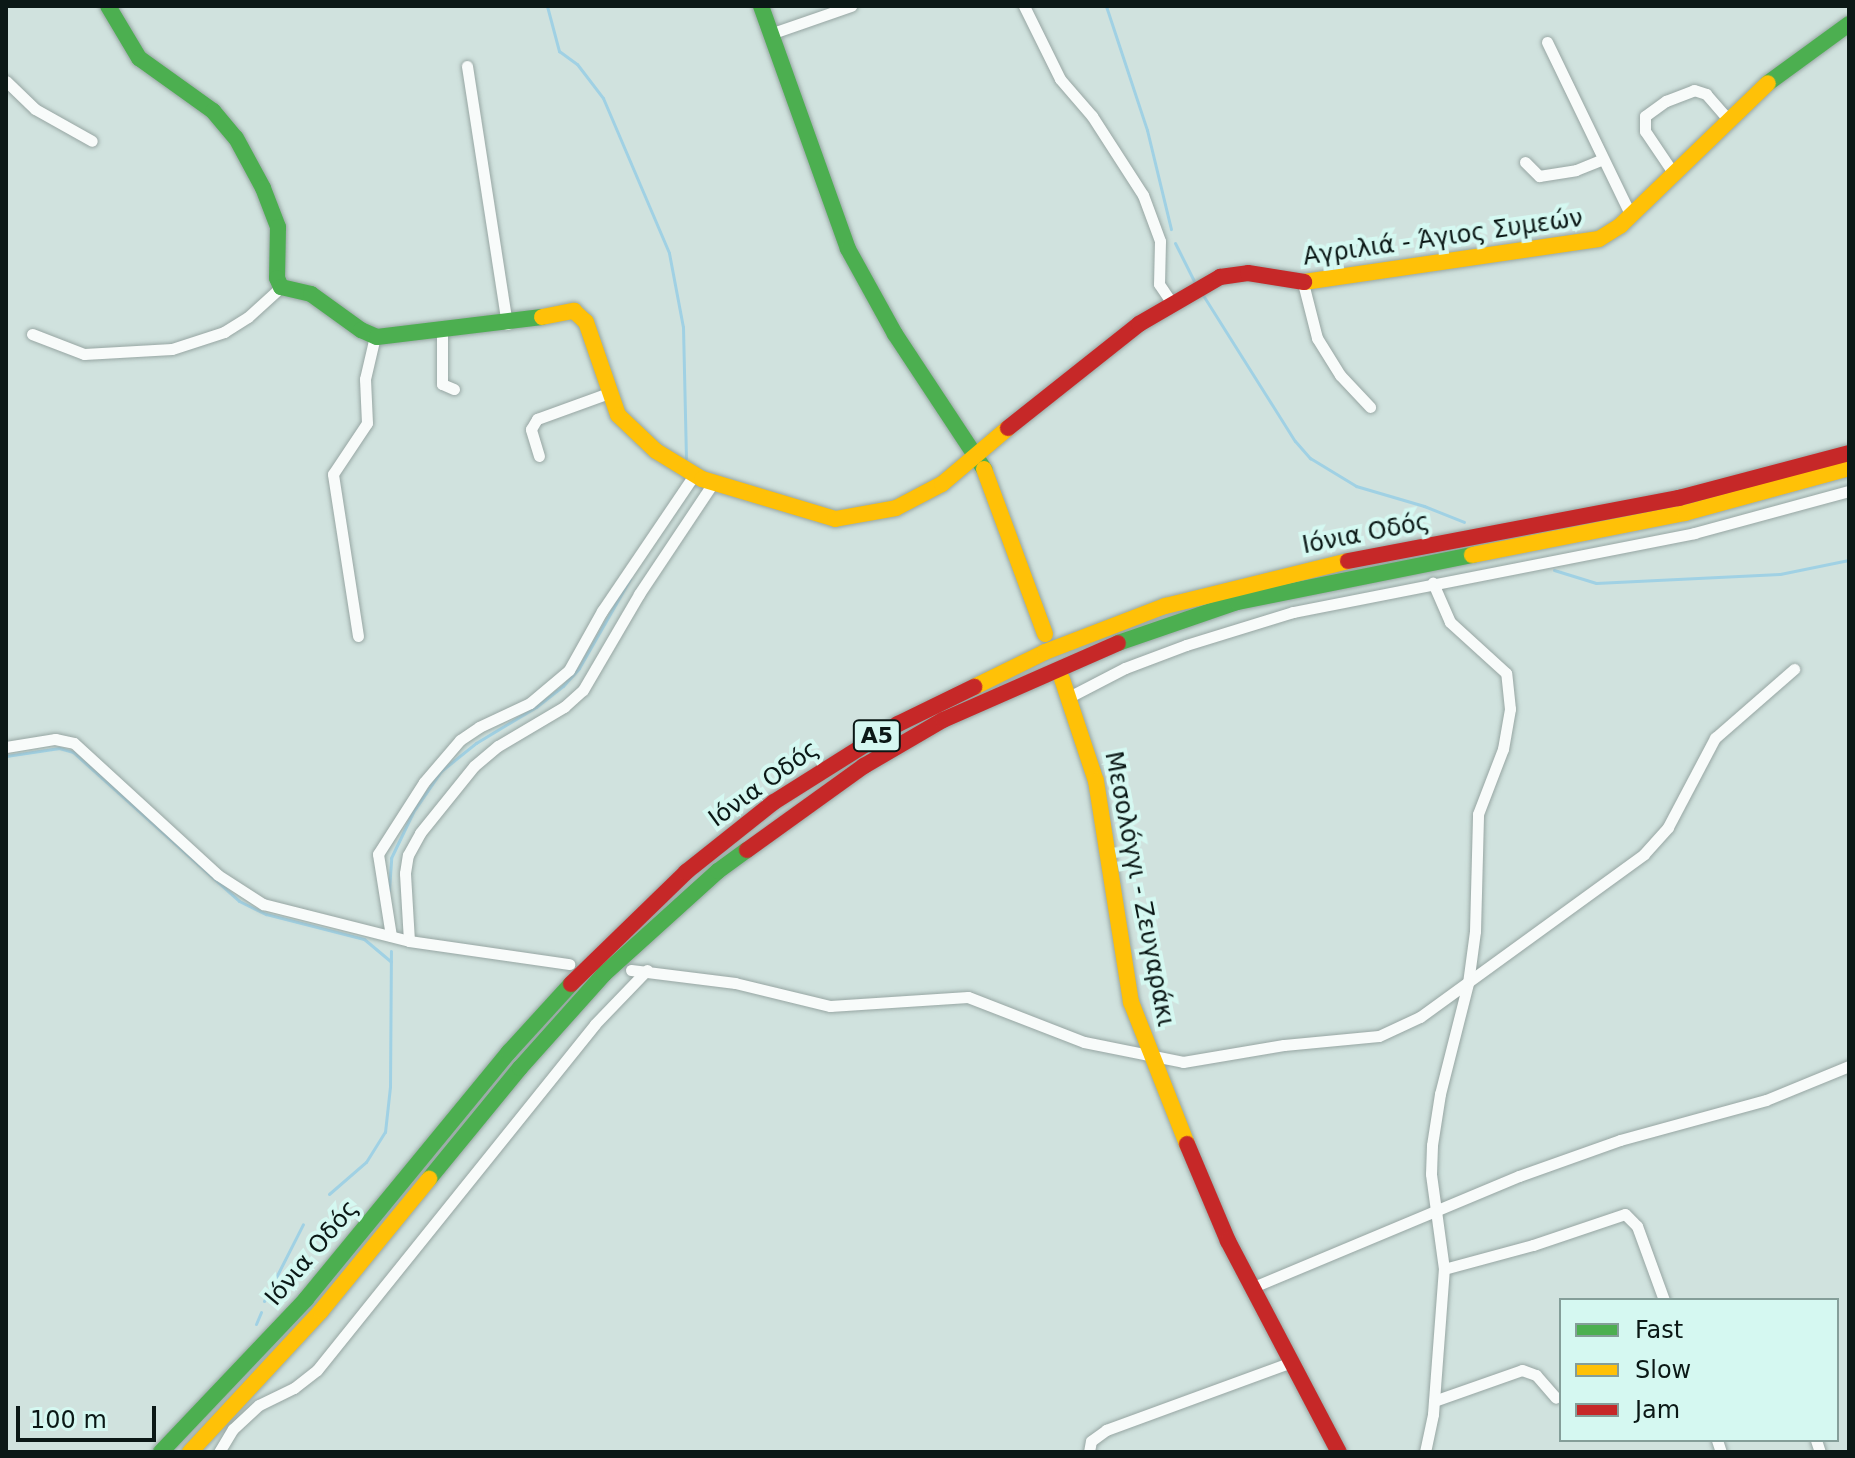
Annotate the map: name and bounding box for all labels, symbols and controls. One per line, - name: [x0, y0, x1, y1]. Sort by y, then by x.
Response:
- street label: Αγριλιά - Άγιος Συμεών: [1301, 204, 1585, 272]
- street label: Ιόνια Οδός: [1300, 508, 1432, 560]
- road number: Α5: [851, 718, 903, 754]
- street label: Ιόνια Οδός: [703, 734, 825, 834]
- street label: Μεσολόγγι - Ζευγαράκι: [1098, 749, 1180, 1029]
- street label: Ιόνια Οδός: [259, 1194, 365, 1312]
- legend: [1559, 1298, 1839, 1442]
- text: Fast: [1635, 1316, 1683, 1344]
- text: Slow: [1635, 1356, 1691, 1384]
- scale bar: [20, 1390, 160, 1440]
- text: Jam: [1635, 1396, 1680, 1424]
- text: 100 m: [30, 1406, 107, 1434]

